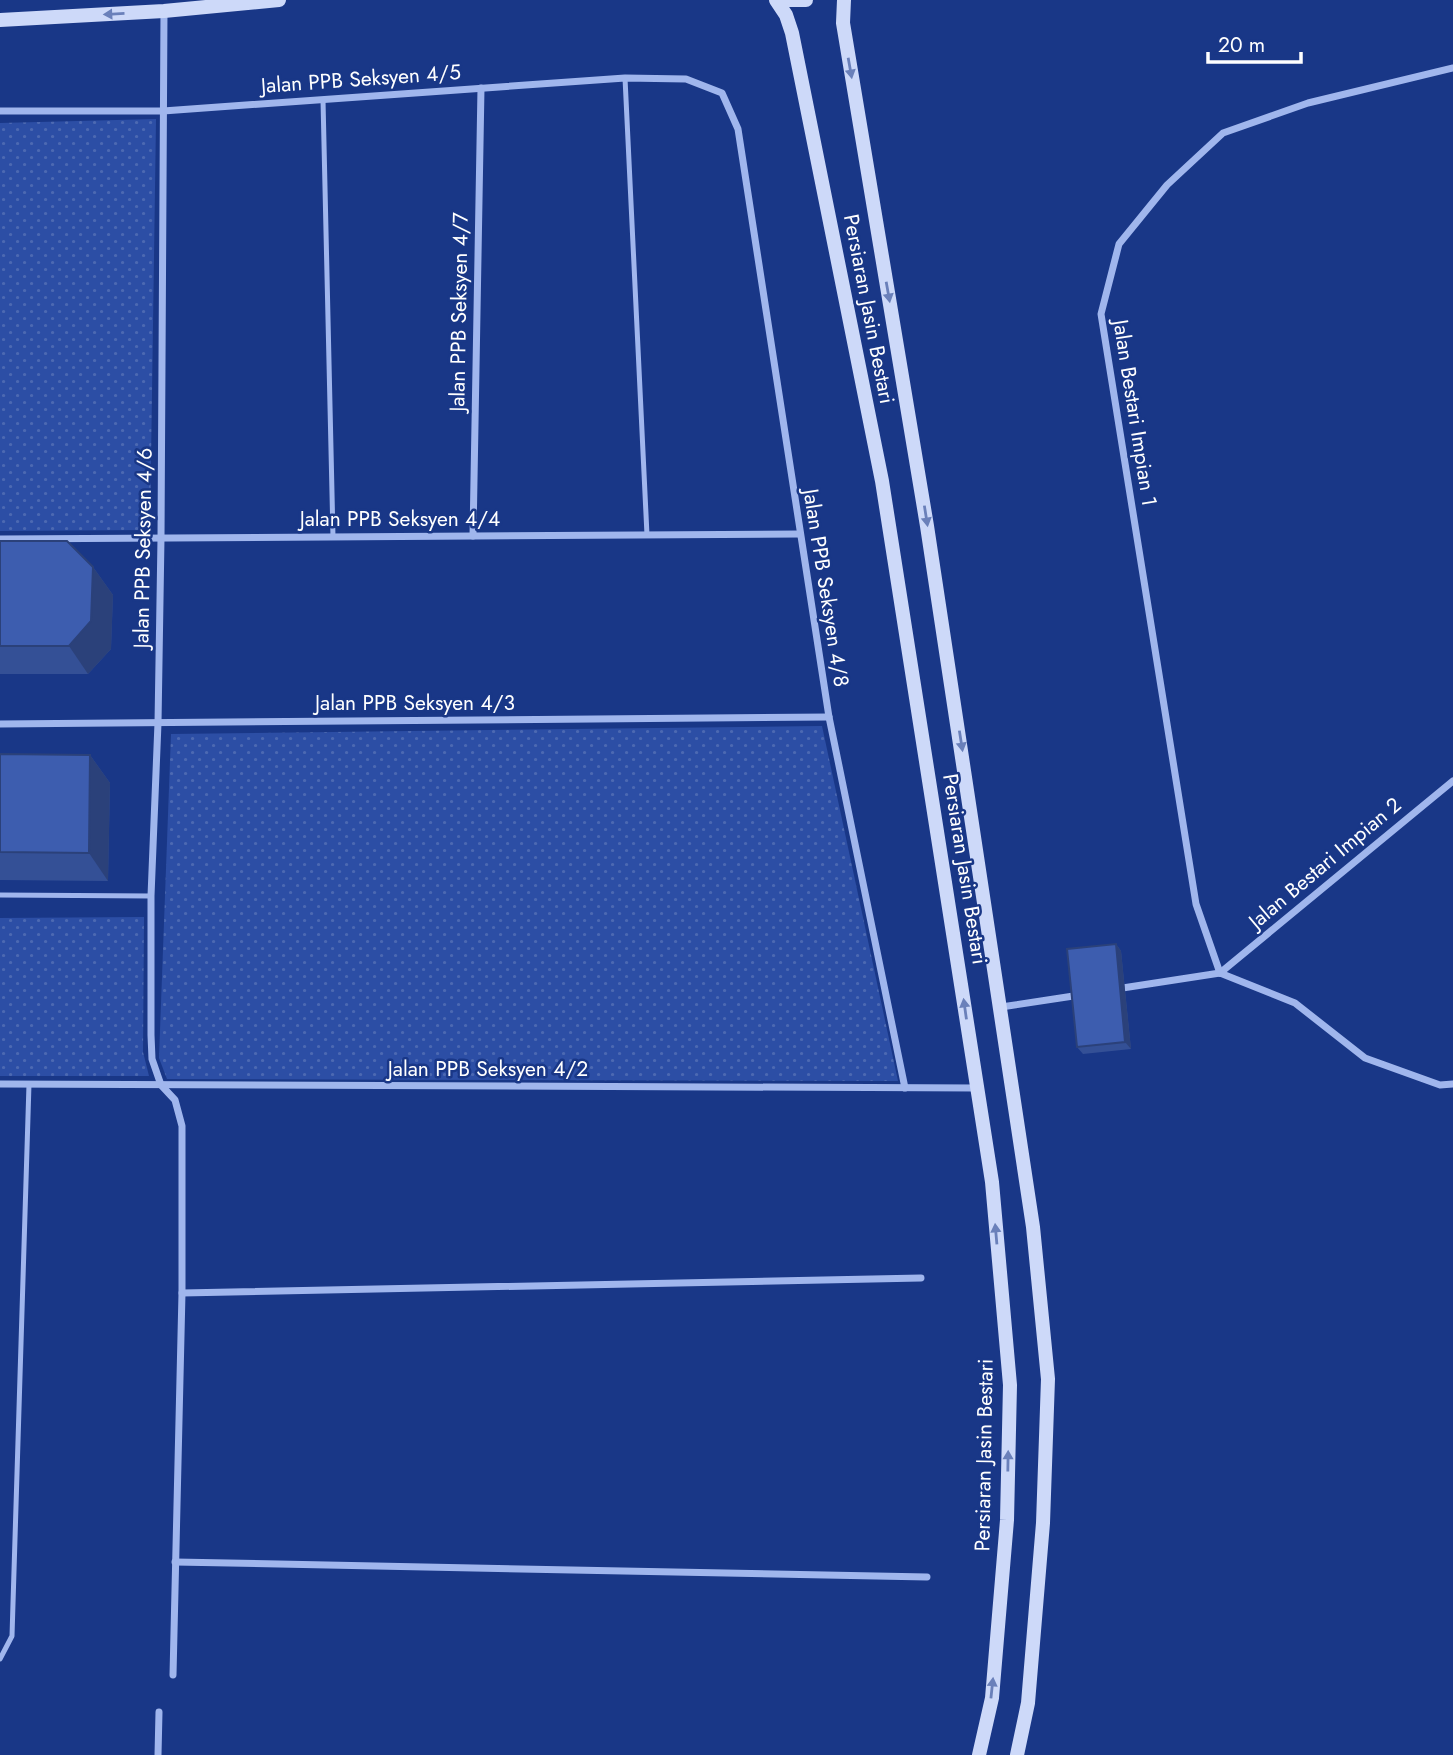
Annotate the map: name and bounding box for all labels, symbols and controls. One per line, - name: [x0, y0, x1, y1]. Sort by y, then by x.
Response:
- one-way arrow: [102, 8, 124, 19]
- scale bar: [1208, 21, 1301, 65]
- text: 20 m: [1218, 30, 1265, 60]
- street label: Jalan PPB Seksyen 4/5: [257, 57, 462, 101]
- one-way arrow: [845, 57, 856, 79]
- street label: Jalan PPB Seksyen 4/7: [442, 212, 476, 415]
- street label: Persiaran Jasin Bestari: [836, 212, 902, 406]
- one-way arrow: [883, 281, 894, 303]
- street label: Jalan Bestari Impian 1: [1105, 315, 1165, 508]
- street label: Jalan PPB Seksyen 4/6: [126, 447, 160, 652]
- street label: Jalan PPB Seksyen 4/8: [795, 484, 856, 689]
- street label: Jalan PPB Seksyen 4/4: [297, 504, 500, 534]
- one-way arrow: [921, 505, 932, 527]
- street label: Jalan PPB Seksyen 4/3: [312, 688, 515, 718]
- one-way arrow: [955, 730, 966, 752]
- street label: Persiaran Jasin Bestari: [935, 771, 995, 967]
- street label: Jalan Bestari Impian 2: [1240, 790, 1408, 938]
- one-way arrow: [959, 998, 970, 1020]
- street label: Jalan PPB Seksyen 4/2: [385, 1054, 588, 1084]
- one-way arrow: [991, 1223, 1002, 1245]
- street label: Persiaran Jasin Bestari: [967, 1358, 1001, 1552]
- one-way arrow: [1003, 1450, 1014, 1472]
- one-way arrow: [987, 1677, 998, 1699]

